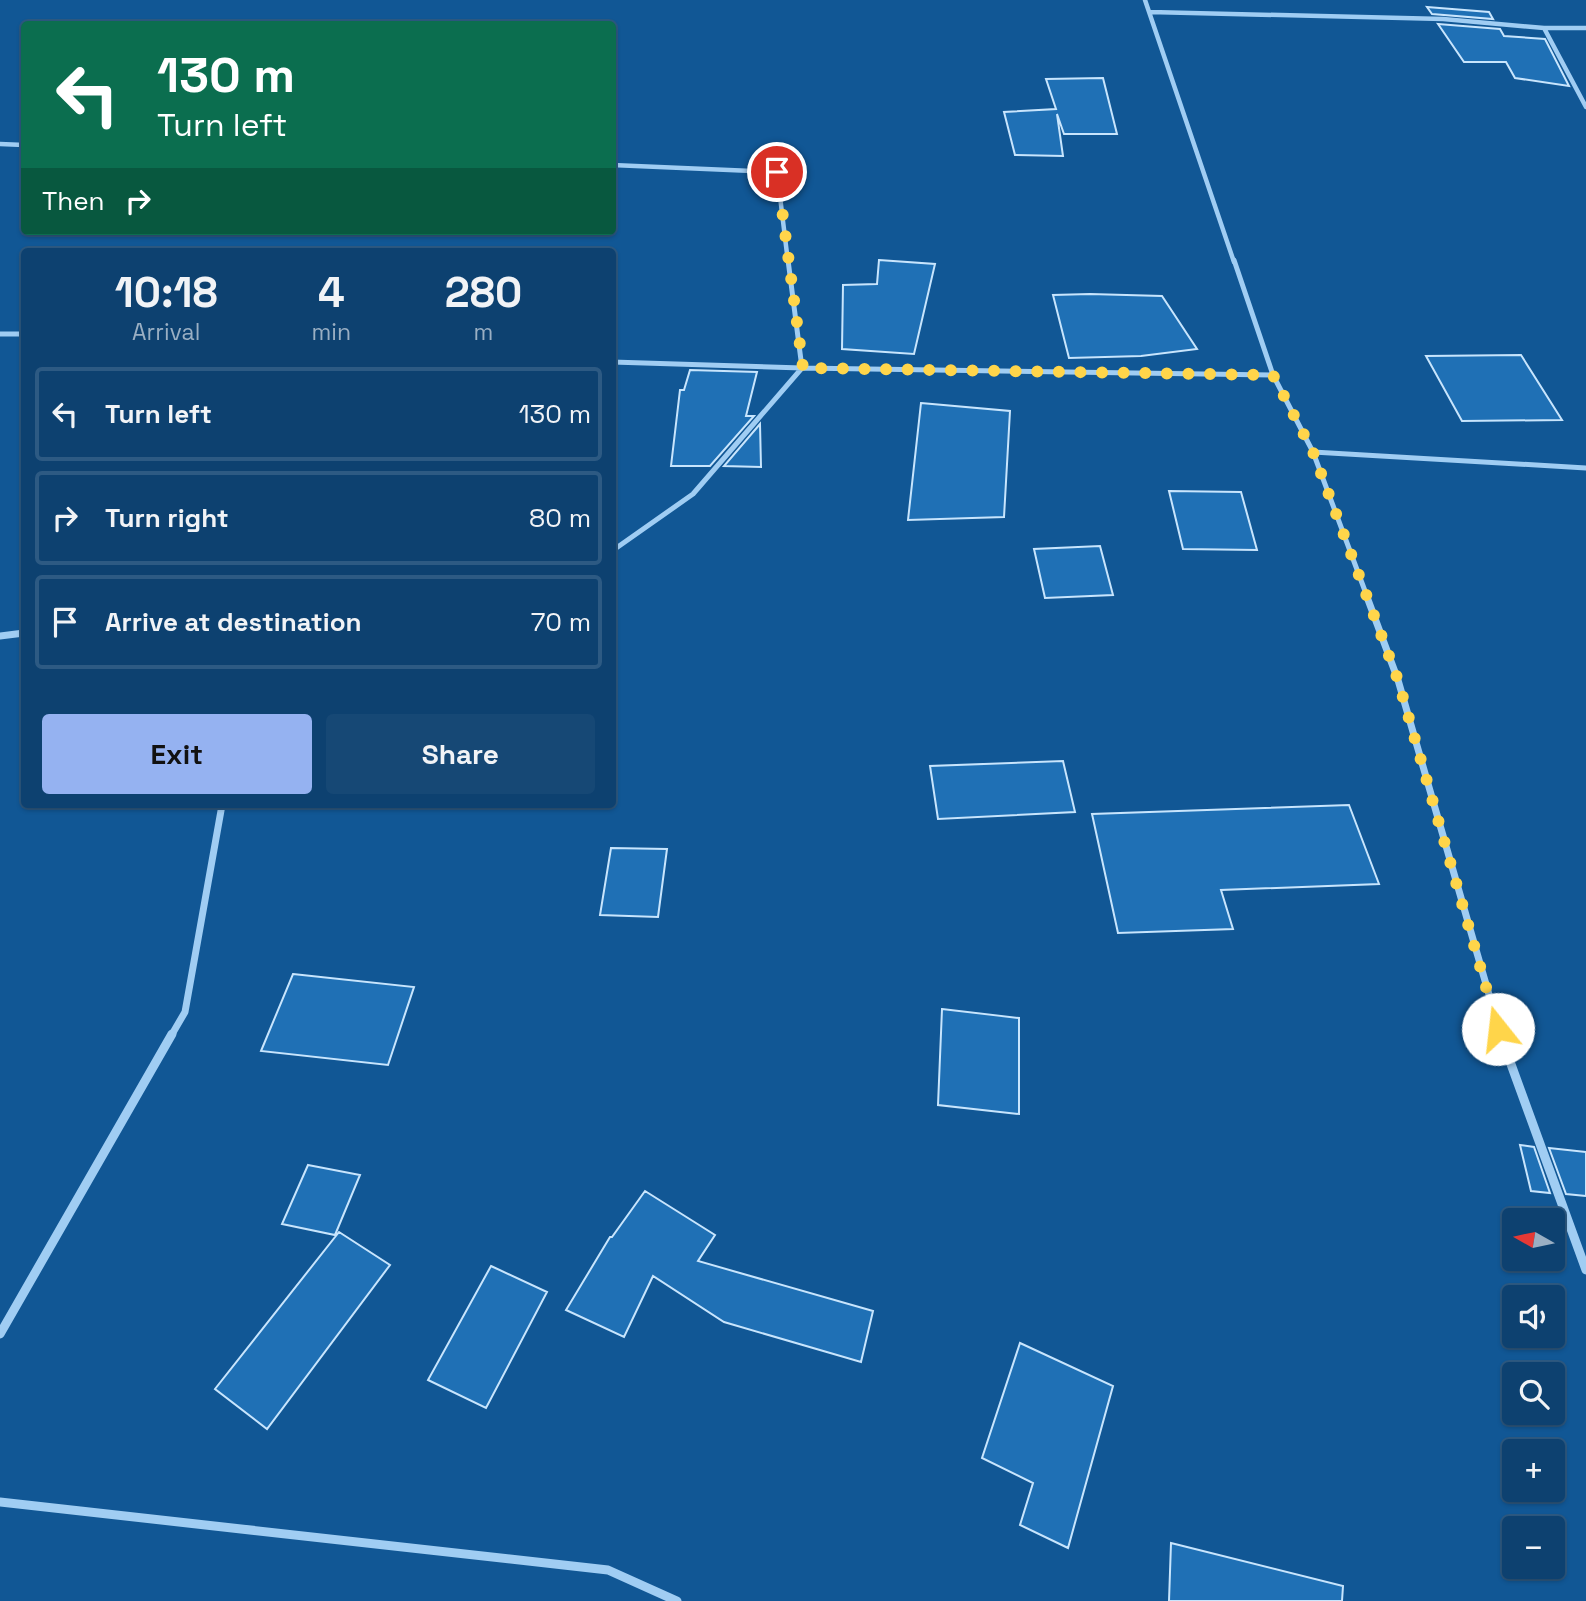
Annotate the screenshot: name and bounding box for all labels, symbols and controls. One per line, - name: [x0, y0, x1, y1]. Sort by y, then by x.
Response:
- text: 130 m: [157, 44, 295, 106]
- icon: left: [42, 49, 133, 140]
- text: Turn left: [157, 105, 287, 145]
- pin: [747, 142, 807, 202]
- icon: arrive: [758, 153, 796, 191]
- icon: right: [119, 182, 157, 220]
- text: Then: [42, 184, 105, 218]
- text: 10:18: [115, 266, 218, 319]
- text: 4: [318, 266, 345, 319]
- text: 280: [445, 266, 522, 319]
- text: Arrival: [132, 317, 200, 347]
- text: min: [312, 317, 351, 347]
- text: m: [474, 317, 493, 347]
- icon: left: [46, 395, 84, 433]
- text: Turn left: [105, 397, 212, 431]
- text: 130 m: [519, 397, 591, 431]
- icon: right: [46, 499, 84, 537]
- text: Turn right: [105, 501, 229, 535]
- text: 80 m: [529, 501, 591, 535]
- icon: arrive: [46, 603, 84, 641]
- text: Arrive at destination: [105, 605, 362, 639]
- text: 70 m: [531, 605, 591, 639]
- button: Exit: [42, 714, 312, 794]
- button: Share: [326, 714, 595, 794]
- position arrow: [1461, 992, 1535, 1066]
- north arrow: [1502, 1208, 1564, 1270]
- map controls: [1502, 1208, 1565, 1579]
- button: sound: [1502, 1285, 1565, 1348]
- button: search: [1502, 1362, 1565, 1425]
- button: +: [1502, 1439, 1565, 1502]
- button: −: [1502, 1516, 1565, 1579]

